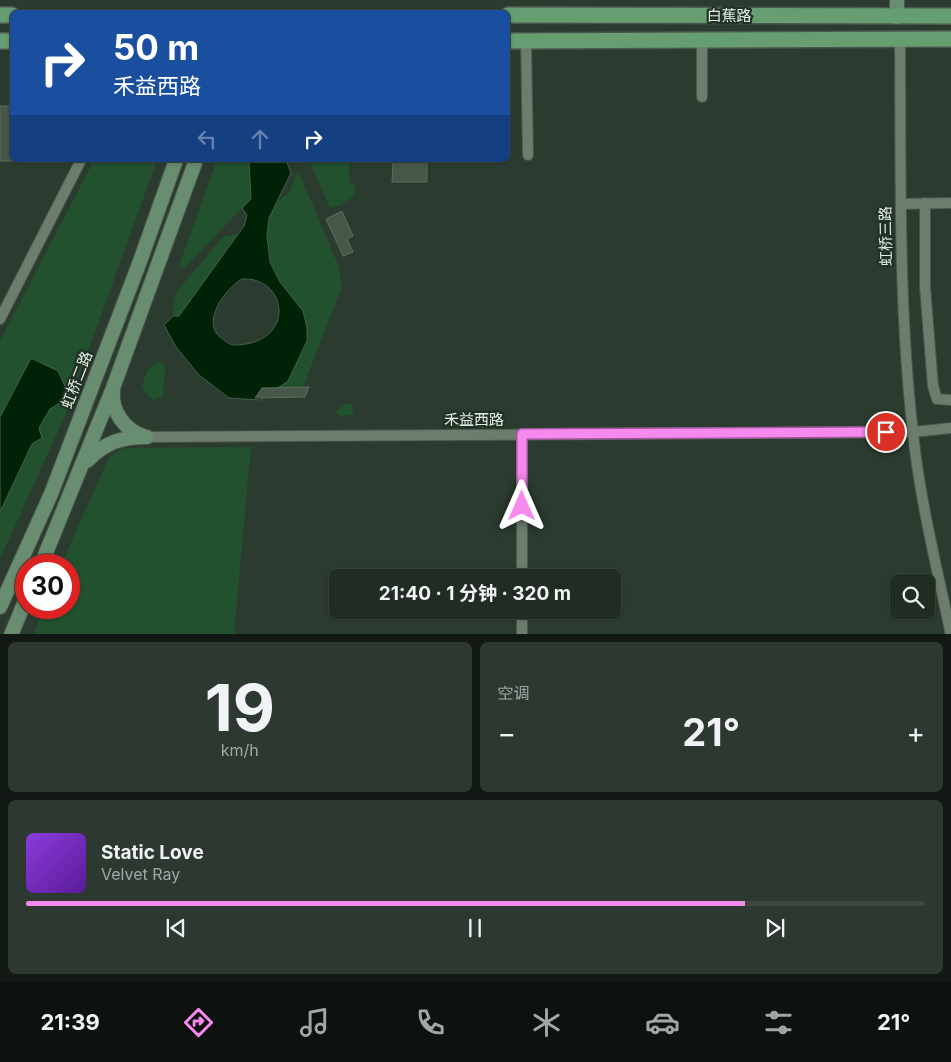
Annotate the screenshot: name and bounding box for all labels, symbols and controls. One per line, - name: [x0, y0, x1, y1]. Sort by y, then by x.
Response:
- street label: 白蕉路: [706, 6, 752, 25]
- text: 50 m: [113, 26, 199, 68]
- icon: right: [30, 30, 95, 95]
- text: 禾益西路: [113, 73, 201, 99]
- icon: left: [193, 125, 221, 153]
- icon: ahead: [246, 125, 274, 153]
- icon: right: [299, 125, 327, 153]
- street label: 虹桥三路: [875, 206, 896, 266]
- street label: 虹桥二路: [57, 348, 96, 411]
- street label: 禾益西路: [444, 410, 504, 429]
- pin: [865, 411, 907, 453]
- icon: arrive: [872, 418, 900, 446]
- position arrow: [495, 479, 547, 531]
- speed limit sign: 30: [15, 554, 80, 619]
- map controls: [890, 574, 935, 619]
- button: search: [890, 574, 935, 619]
- text: 21:40 · 1 分钟 · 320 m: [379, 582, 571, 605]
- text: 19: [205, 668, 275, 747]
- text: 空调: [498, 683, 530, 703]
- text: 21°: [682, 709, 740, 755]
- text: −: [498, 716, 516, 750]
- text: +: [906, 716, 925, 750]
- text: km/h: [221, 740, 259, 760]
- text: Static Love: [101, 841, 204, 864]
- text: Velvet Ray: [101, 864, 180, 884]
- icon: previous: [162, 914, 190, 942]
- icon: pause: [461, 914, 489, 942]
- icon: next: [761, 914, 789, 942]
- icon: directions: [181, 1005, 216, 1040]
- icon: music: [297, 1005, 332, 1040]
- icon: phone: [413, 1005, 448, 1040]
- icon: climate: [529, 1005, 564, 1040]
- icon: car: [645, 1005, 680, 1040]
- icon: filters: [761, 1005, 796, 1040]
- text: 21:39: [41, 1009, 100, 1035]
- text: 21°: [877, 1009, 910, 1035]

